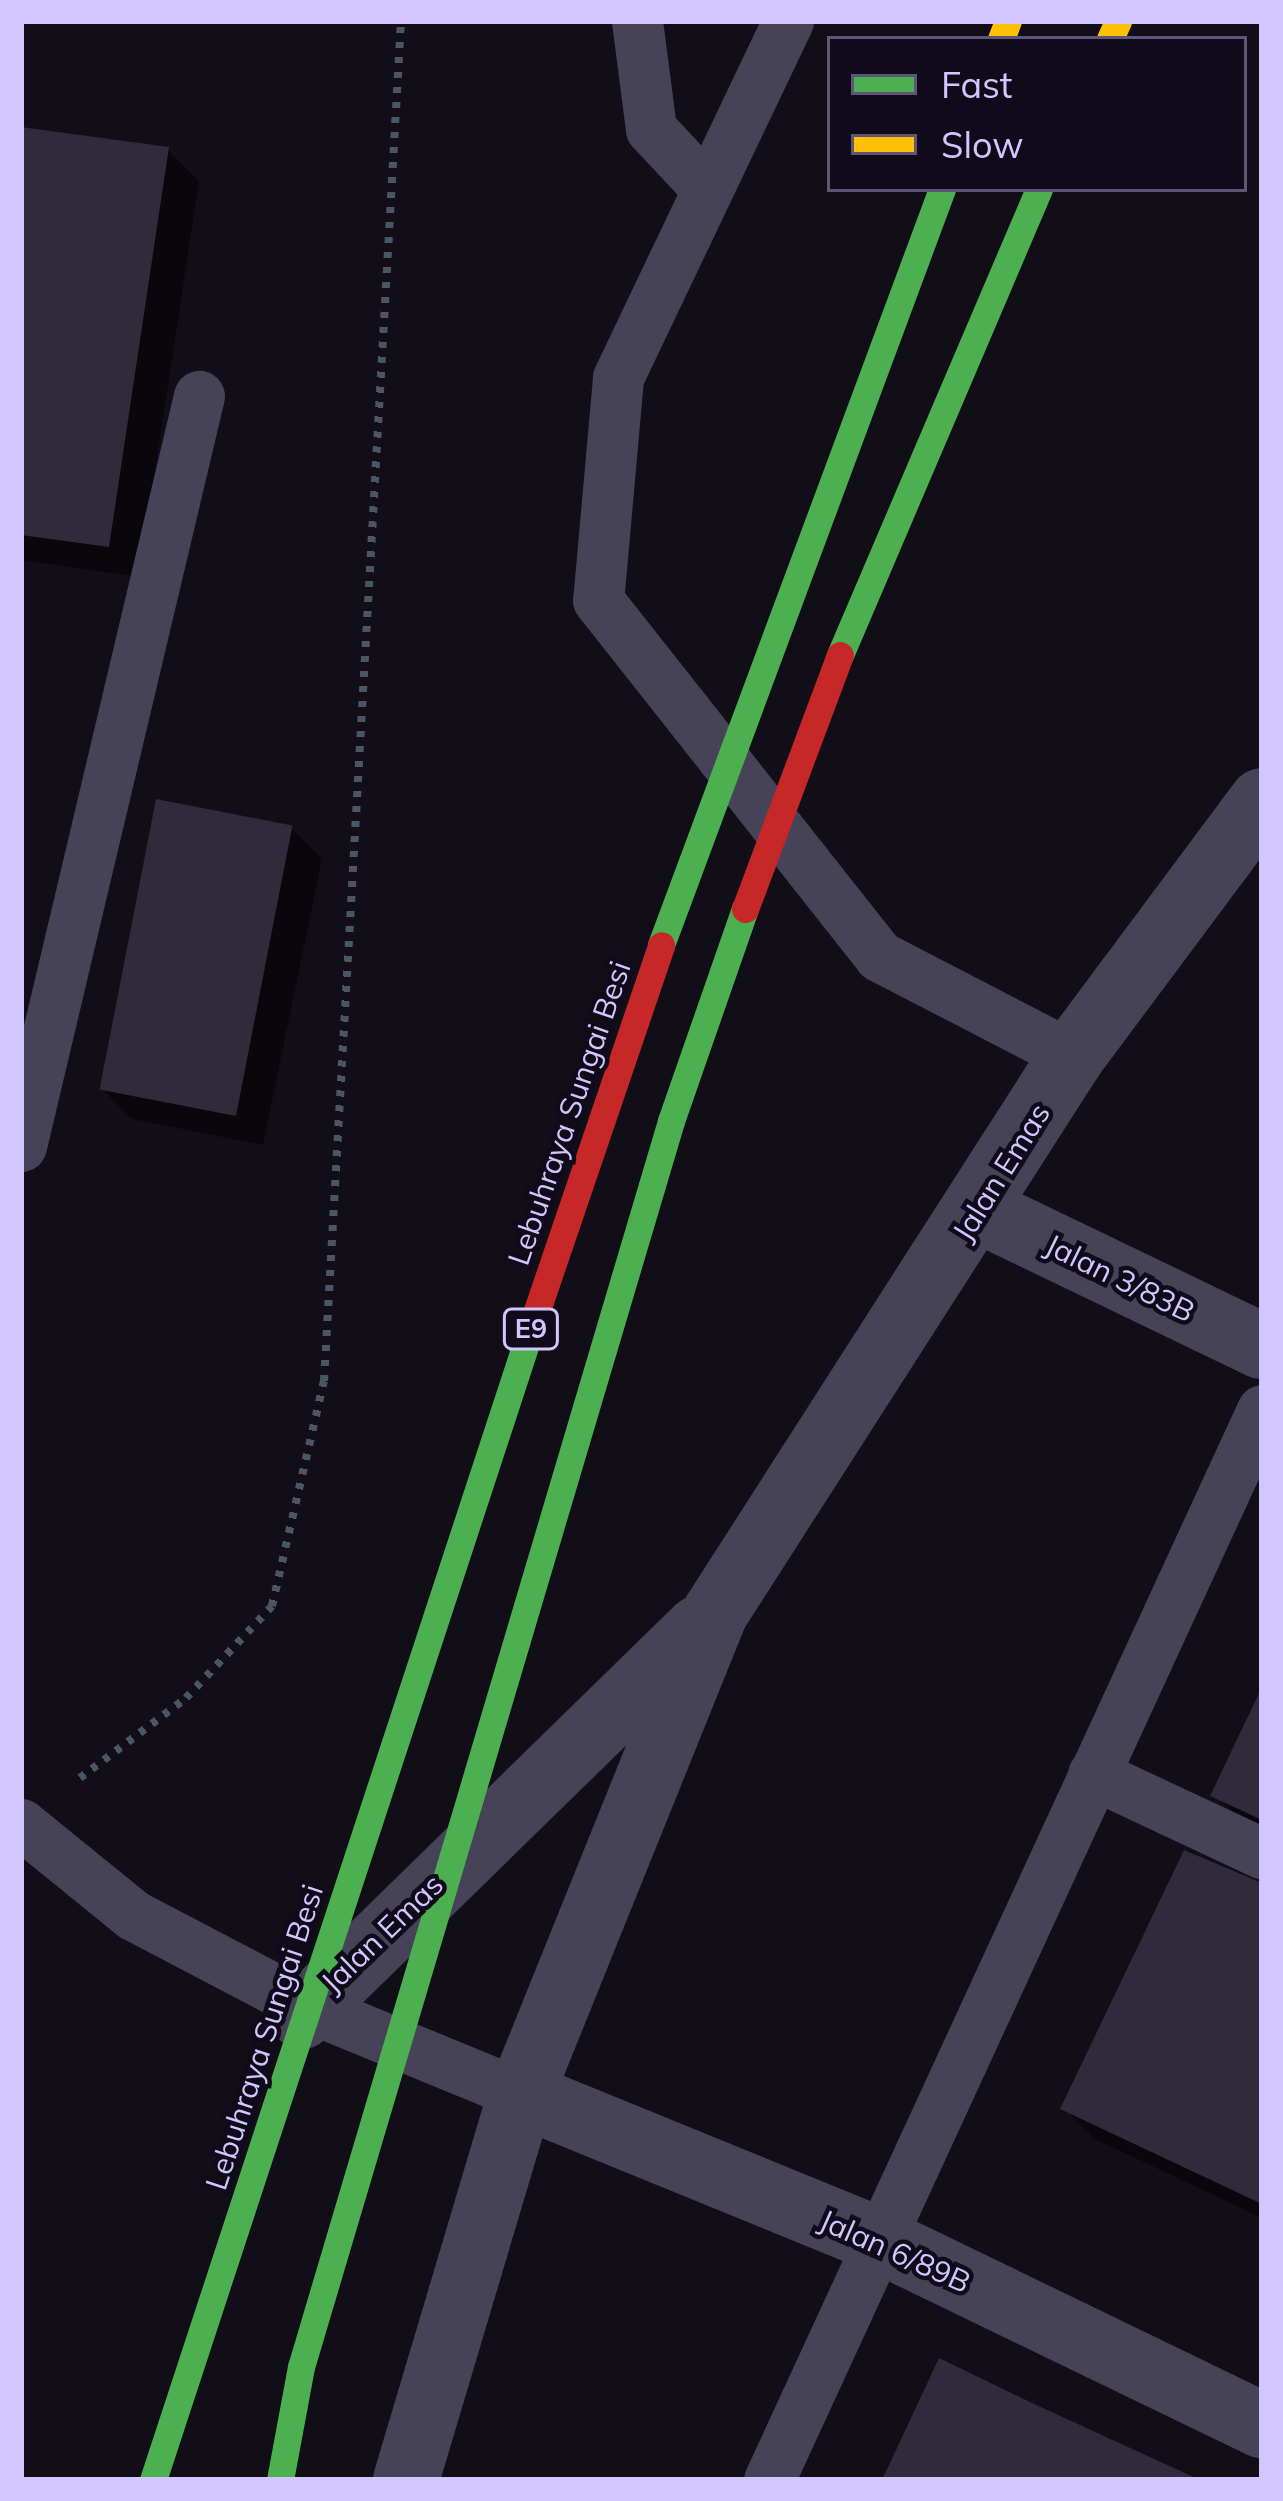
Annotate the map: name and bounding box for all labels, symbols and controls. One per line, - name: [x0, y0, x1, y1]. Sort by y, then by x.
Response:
- legend: [827, 36, 1247, 192]
- text: Fast: [941, 62, 1012, 107]
- text: Slow: [941, 122, 1024, 167]
- street label: Lebuhraya Sungai Besi: [500, 956, 638, 1270]
- street label: Jalan Emas: [945, 1097, 1057, 1247]
- street label: Jalan 3/83B: [1040, 1226, 1200, 1330]
- road number: E9: [501, 1308, 561, 1350]
- street label: Jalan Emas: [314, 1866, 450, 2000]
- street label: Lebuhraya Sungai Besi: [198, 1880, 330, 2194]
- street label: Jalan 6/89B: [814, 2202, 976, 2300]

